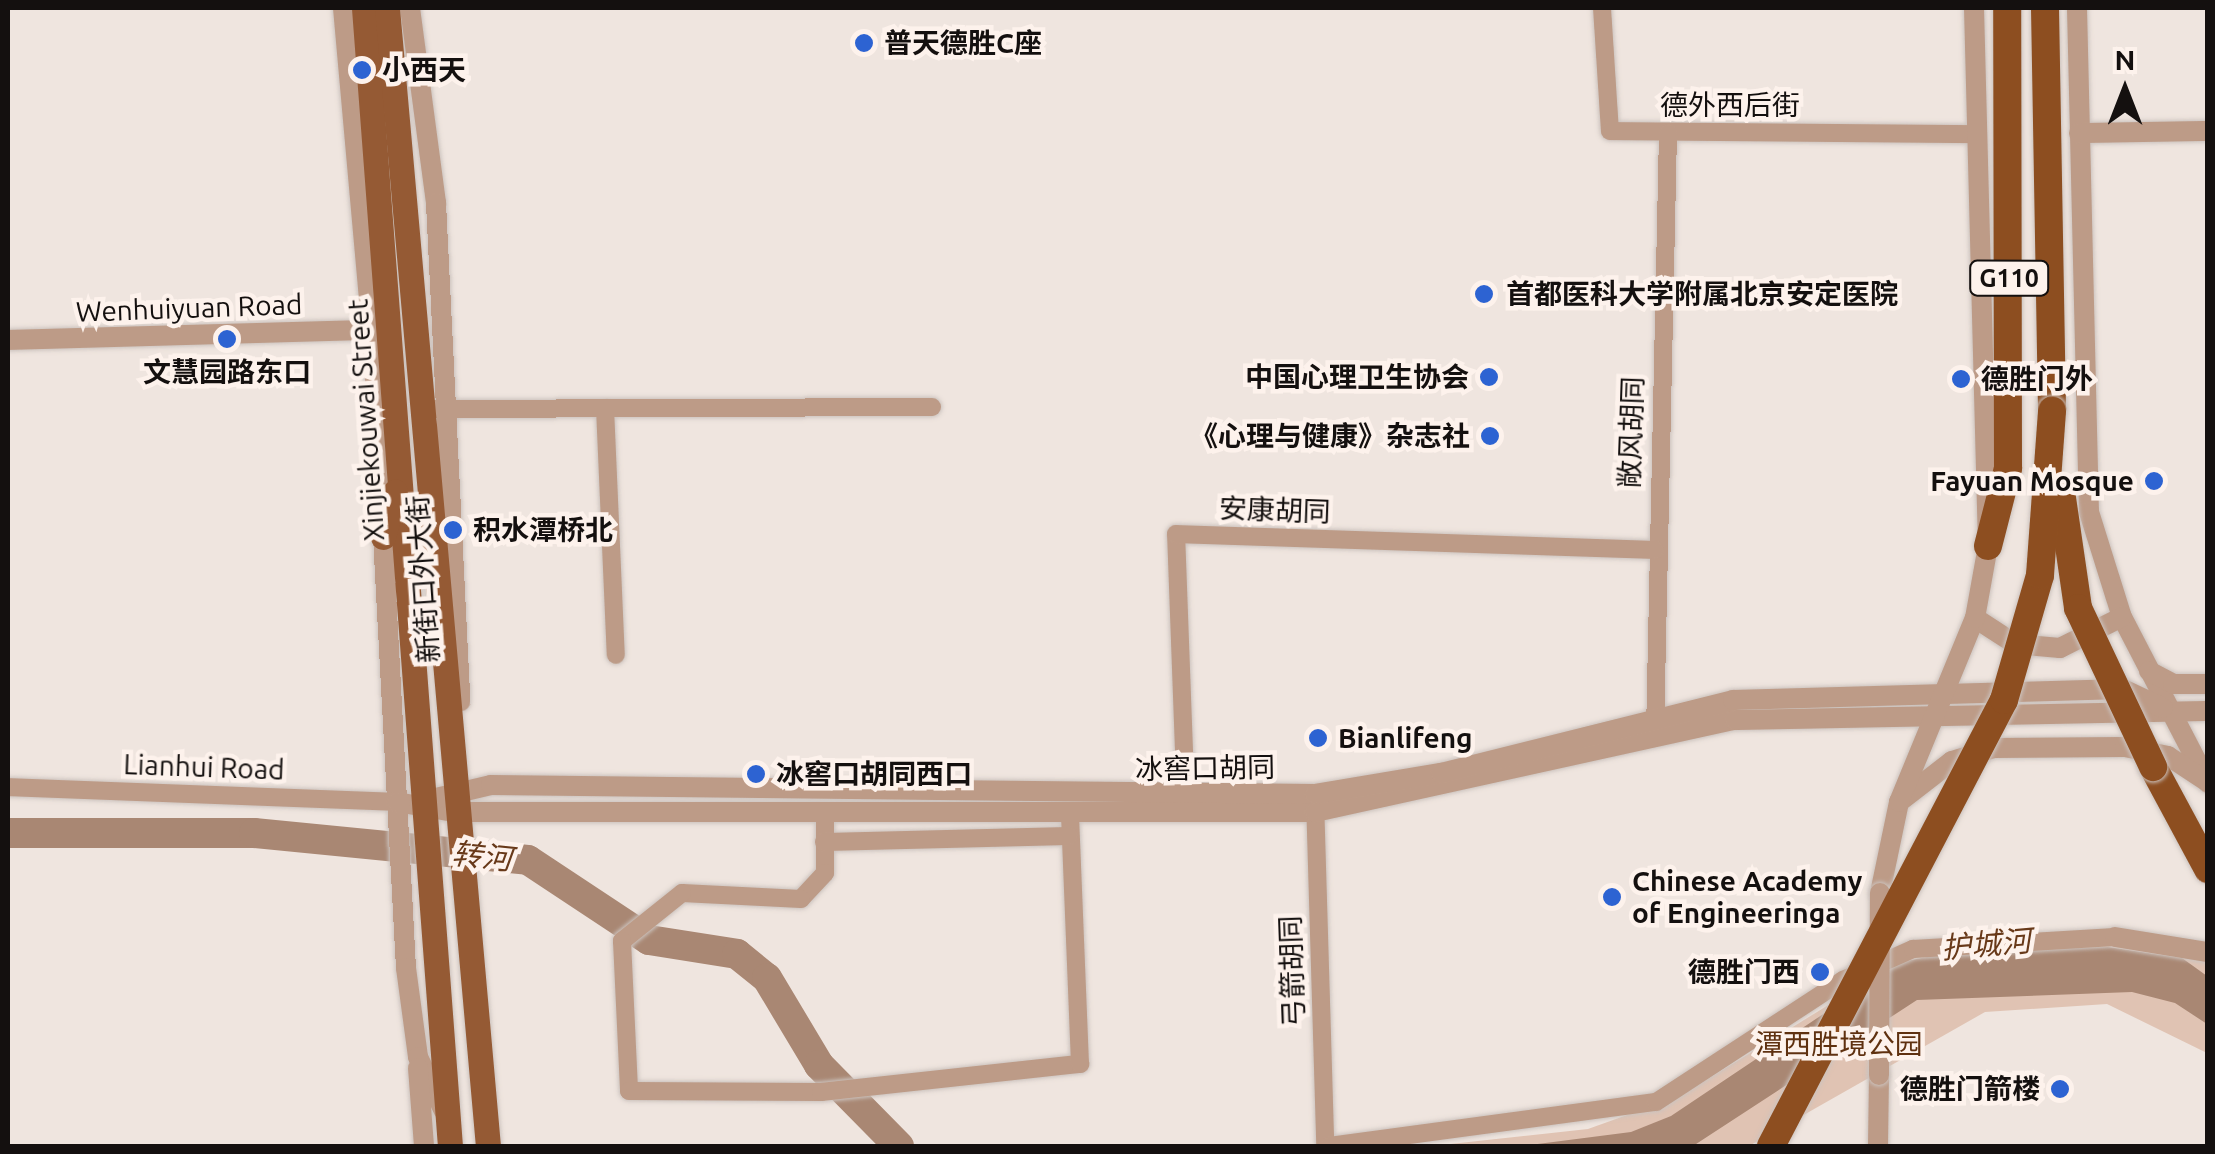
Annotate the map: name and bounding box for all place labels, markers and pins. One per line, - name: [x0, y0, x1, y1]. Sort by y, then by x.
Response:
- place label: 普天德胜C座: [884, 26, 1042, 60]
- marker: 普天德胜C座: [853, 32, 875, 54]
- place label: 小西天: [382, 53, 466, 87]
- marker: 小西天: [351, 59, 373, 81]
- place label: 首都医科大学附属北京安定医院: [1506, 277, 1898, 311]
- marker: 首都医科大学附属北京安定医院: [1471, 281, 1497, 307]
- marker: 文慧园路东口: [216, 328, 238, 350]
- place label: 文慧园路东口: [143, 355, 311, 389]
- place label: 中国心理卫生协会: [1245, 360, 1469, 394]
- place label: 德胜门外: [1981, 362, 2093, 396]
- marker: 中国心理卫生协会: [1478, 366, 1500, 388]
- marker: 德胜门外: [1950, 368, 1972, 390]
- place label: 《心理与健康》杂志社: [1190, 419, 1470, 453]
- marker: 《心理与健康》杂志社: [1479, 425, 1501, 447]
- place label: Fayuan Mosque: [1930, 464, 2134, 498]
- marker: Fayuan Mosque: [2143, 470, 2165, 492]
- place label: 积水潭桥北: [473, 513, 613, 547]
- marker: 积水潭桥北: [442, 519, 464, 541]
- place label: Bianlifeng: [1338, 721, 1473, 755]
- marker: Bianlifeng: [1307, 727, 1329, 749]
- place label: 冰窖口胡同西口: [776, 757, 972, 791]
- marker: 冰窖口胡同西口: [745, 763, 767, 785]
- place label: Chinese Academy of Engineeringa: [1632, 864, 1862, 930]
- marker: Chinese Academy of Engineeringa: [1601, 886, 1623, 908]
- place label: 德胜门西: [1688, 955, 1800, 989]
- marker: 德胜门西: [1809, 961, 1831, 983]
- place label: 德胜门箭楼: [1900, 1072, 2040, 1106]
- marker: 德胜门箭楼: [2049, 1078, 2071, 1100]

